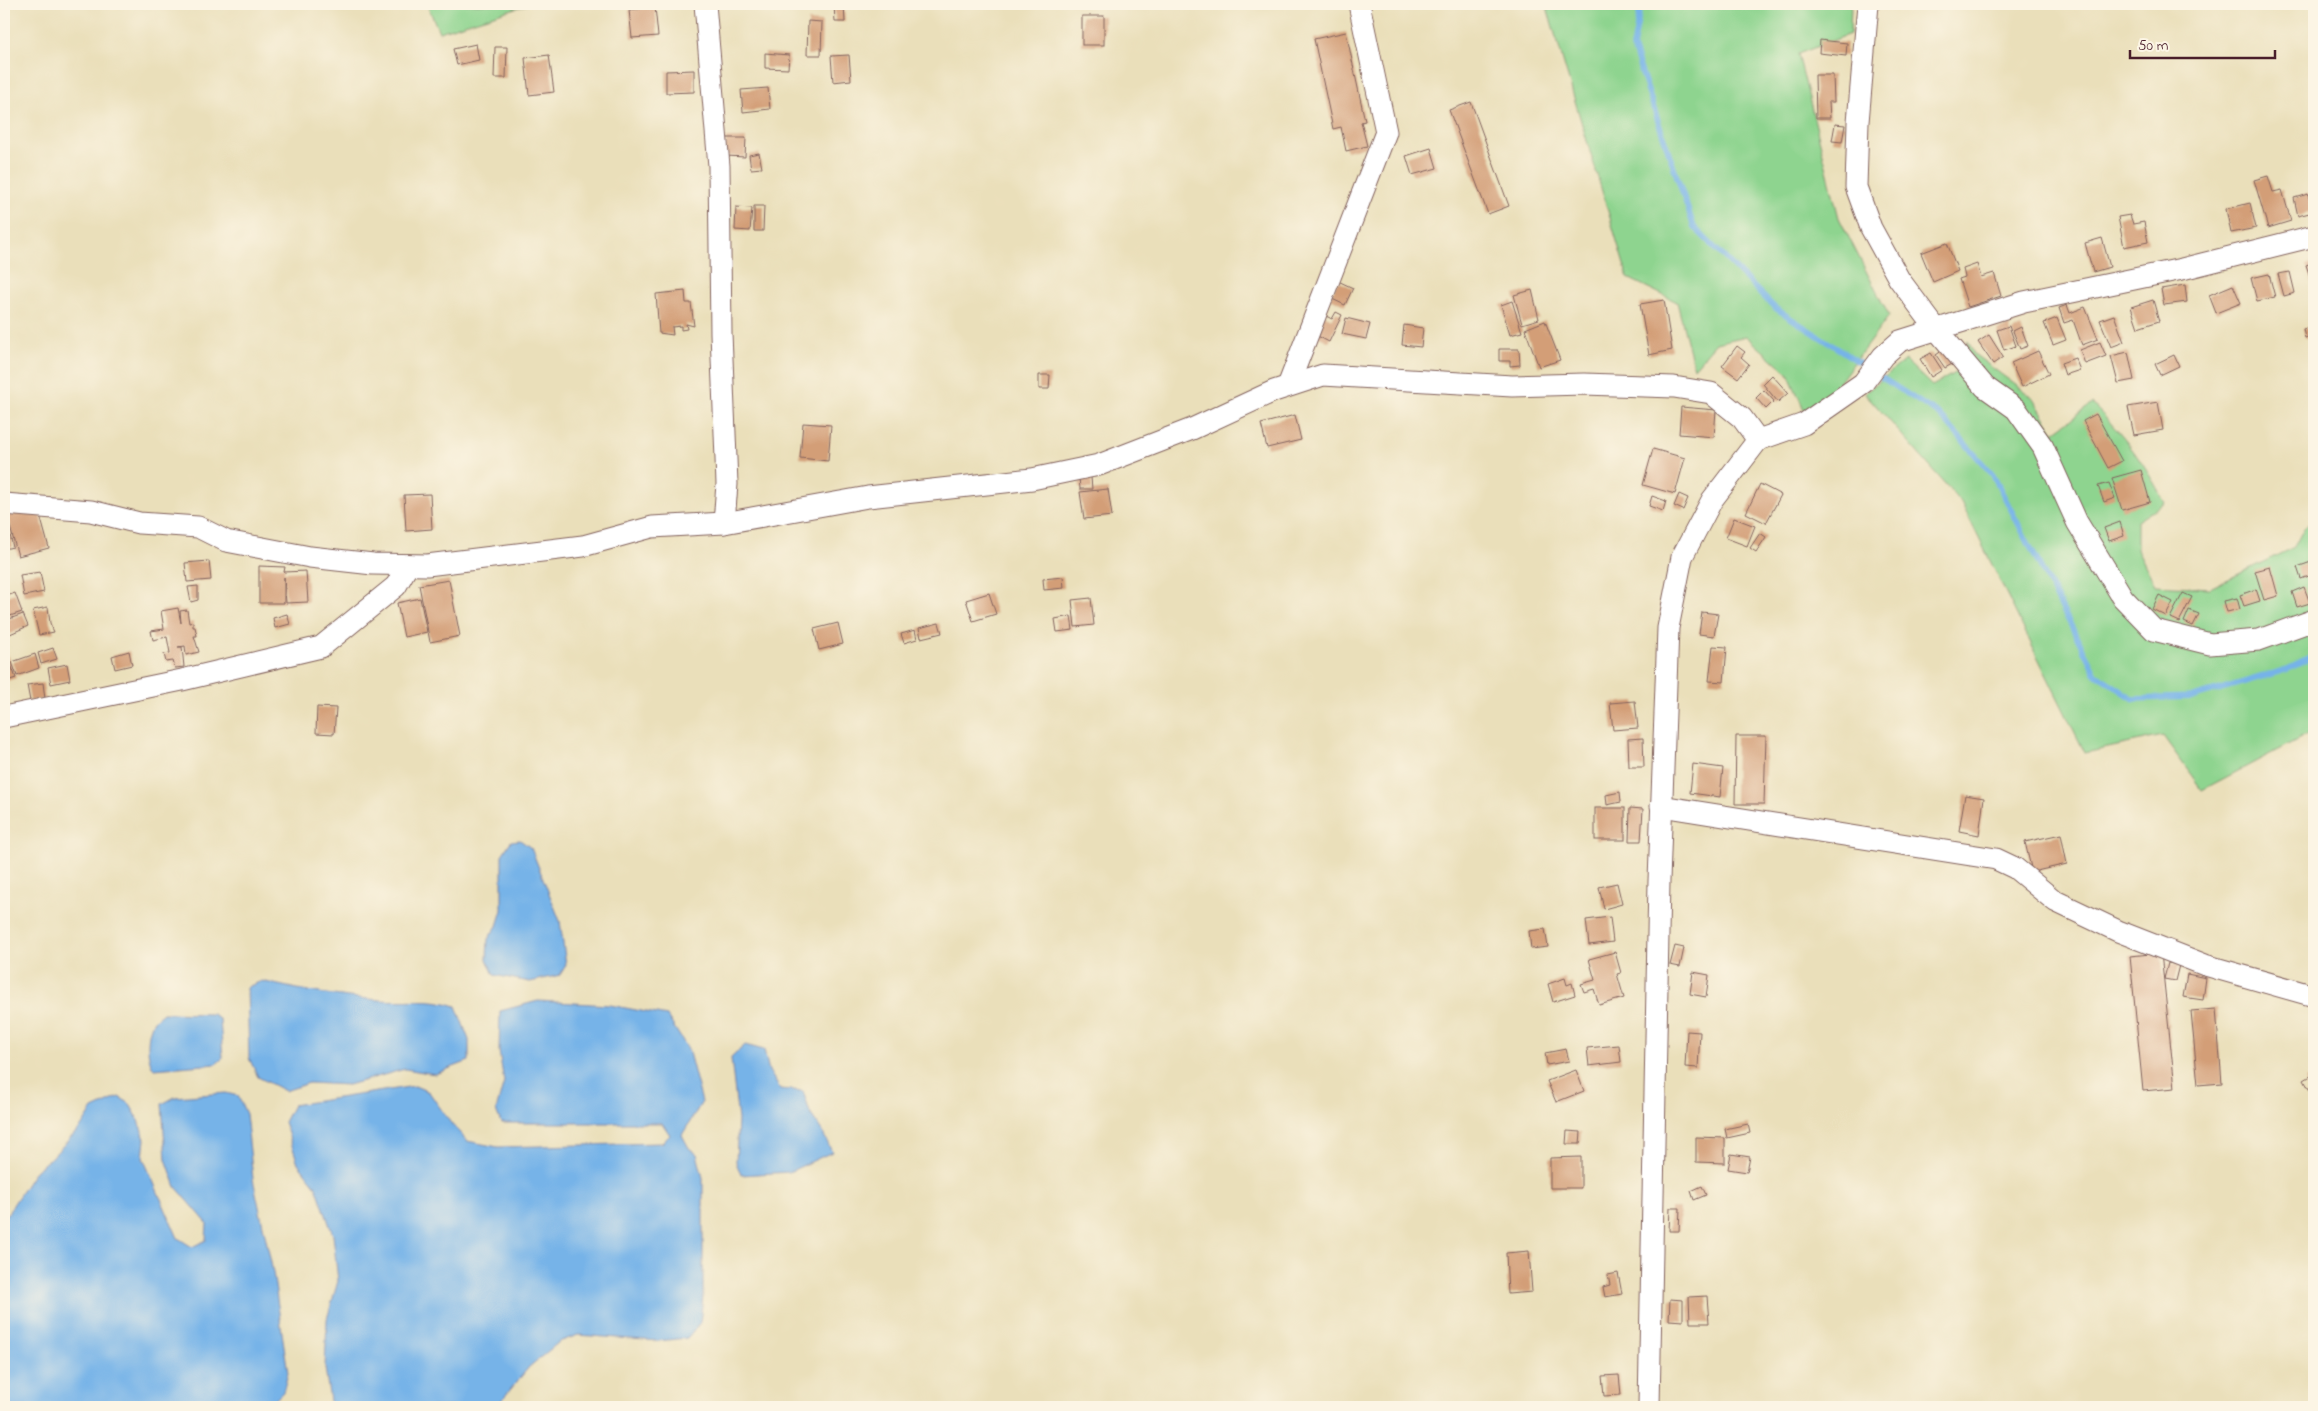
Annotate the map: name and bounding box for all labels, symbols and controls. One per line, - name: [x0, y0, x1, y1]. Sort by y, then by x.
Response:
- scale bar: [2130, 28, 2276, 60]
- text: 50 m: [2138, 35, 2169, 57]

